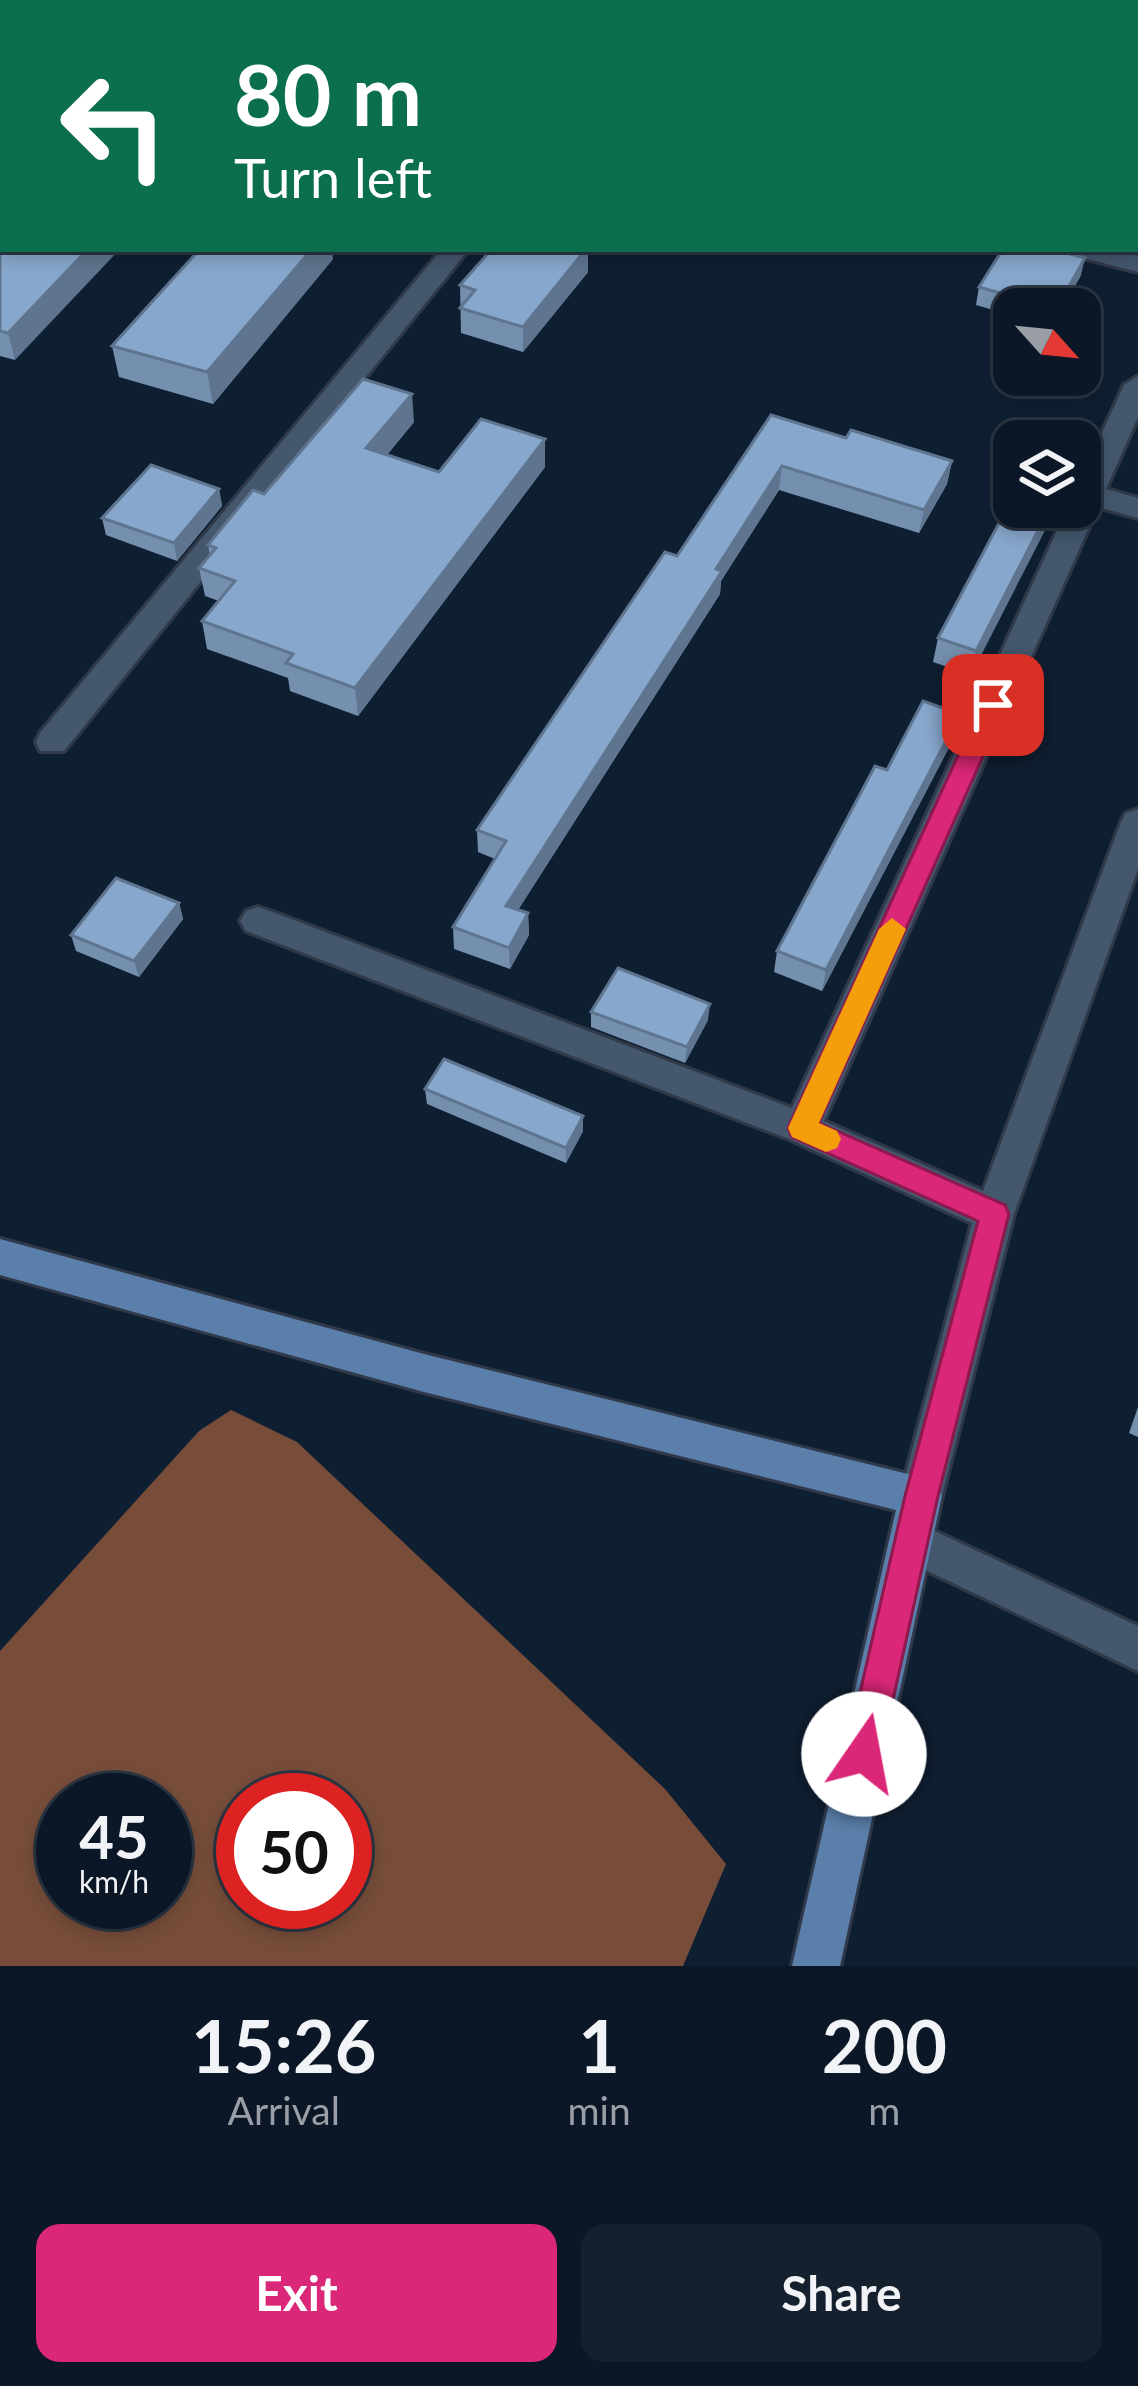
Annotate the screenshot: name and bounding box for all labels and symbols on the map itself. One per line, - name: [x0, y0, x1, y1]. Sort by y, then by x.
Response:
- north arrow: [993, 288, 1101, 396]
- pin: [942, 654, 1044, 756]
- position arrow: [801, 1691, 927, 1817]
- speed limit sign: 50: [216, 1773, 372, 1929]

